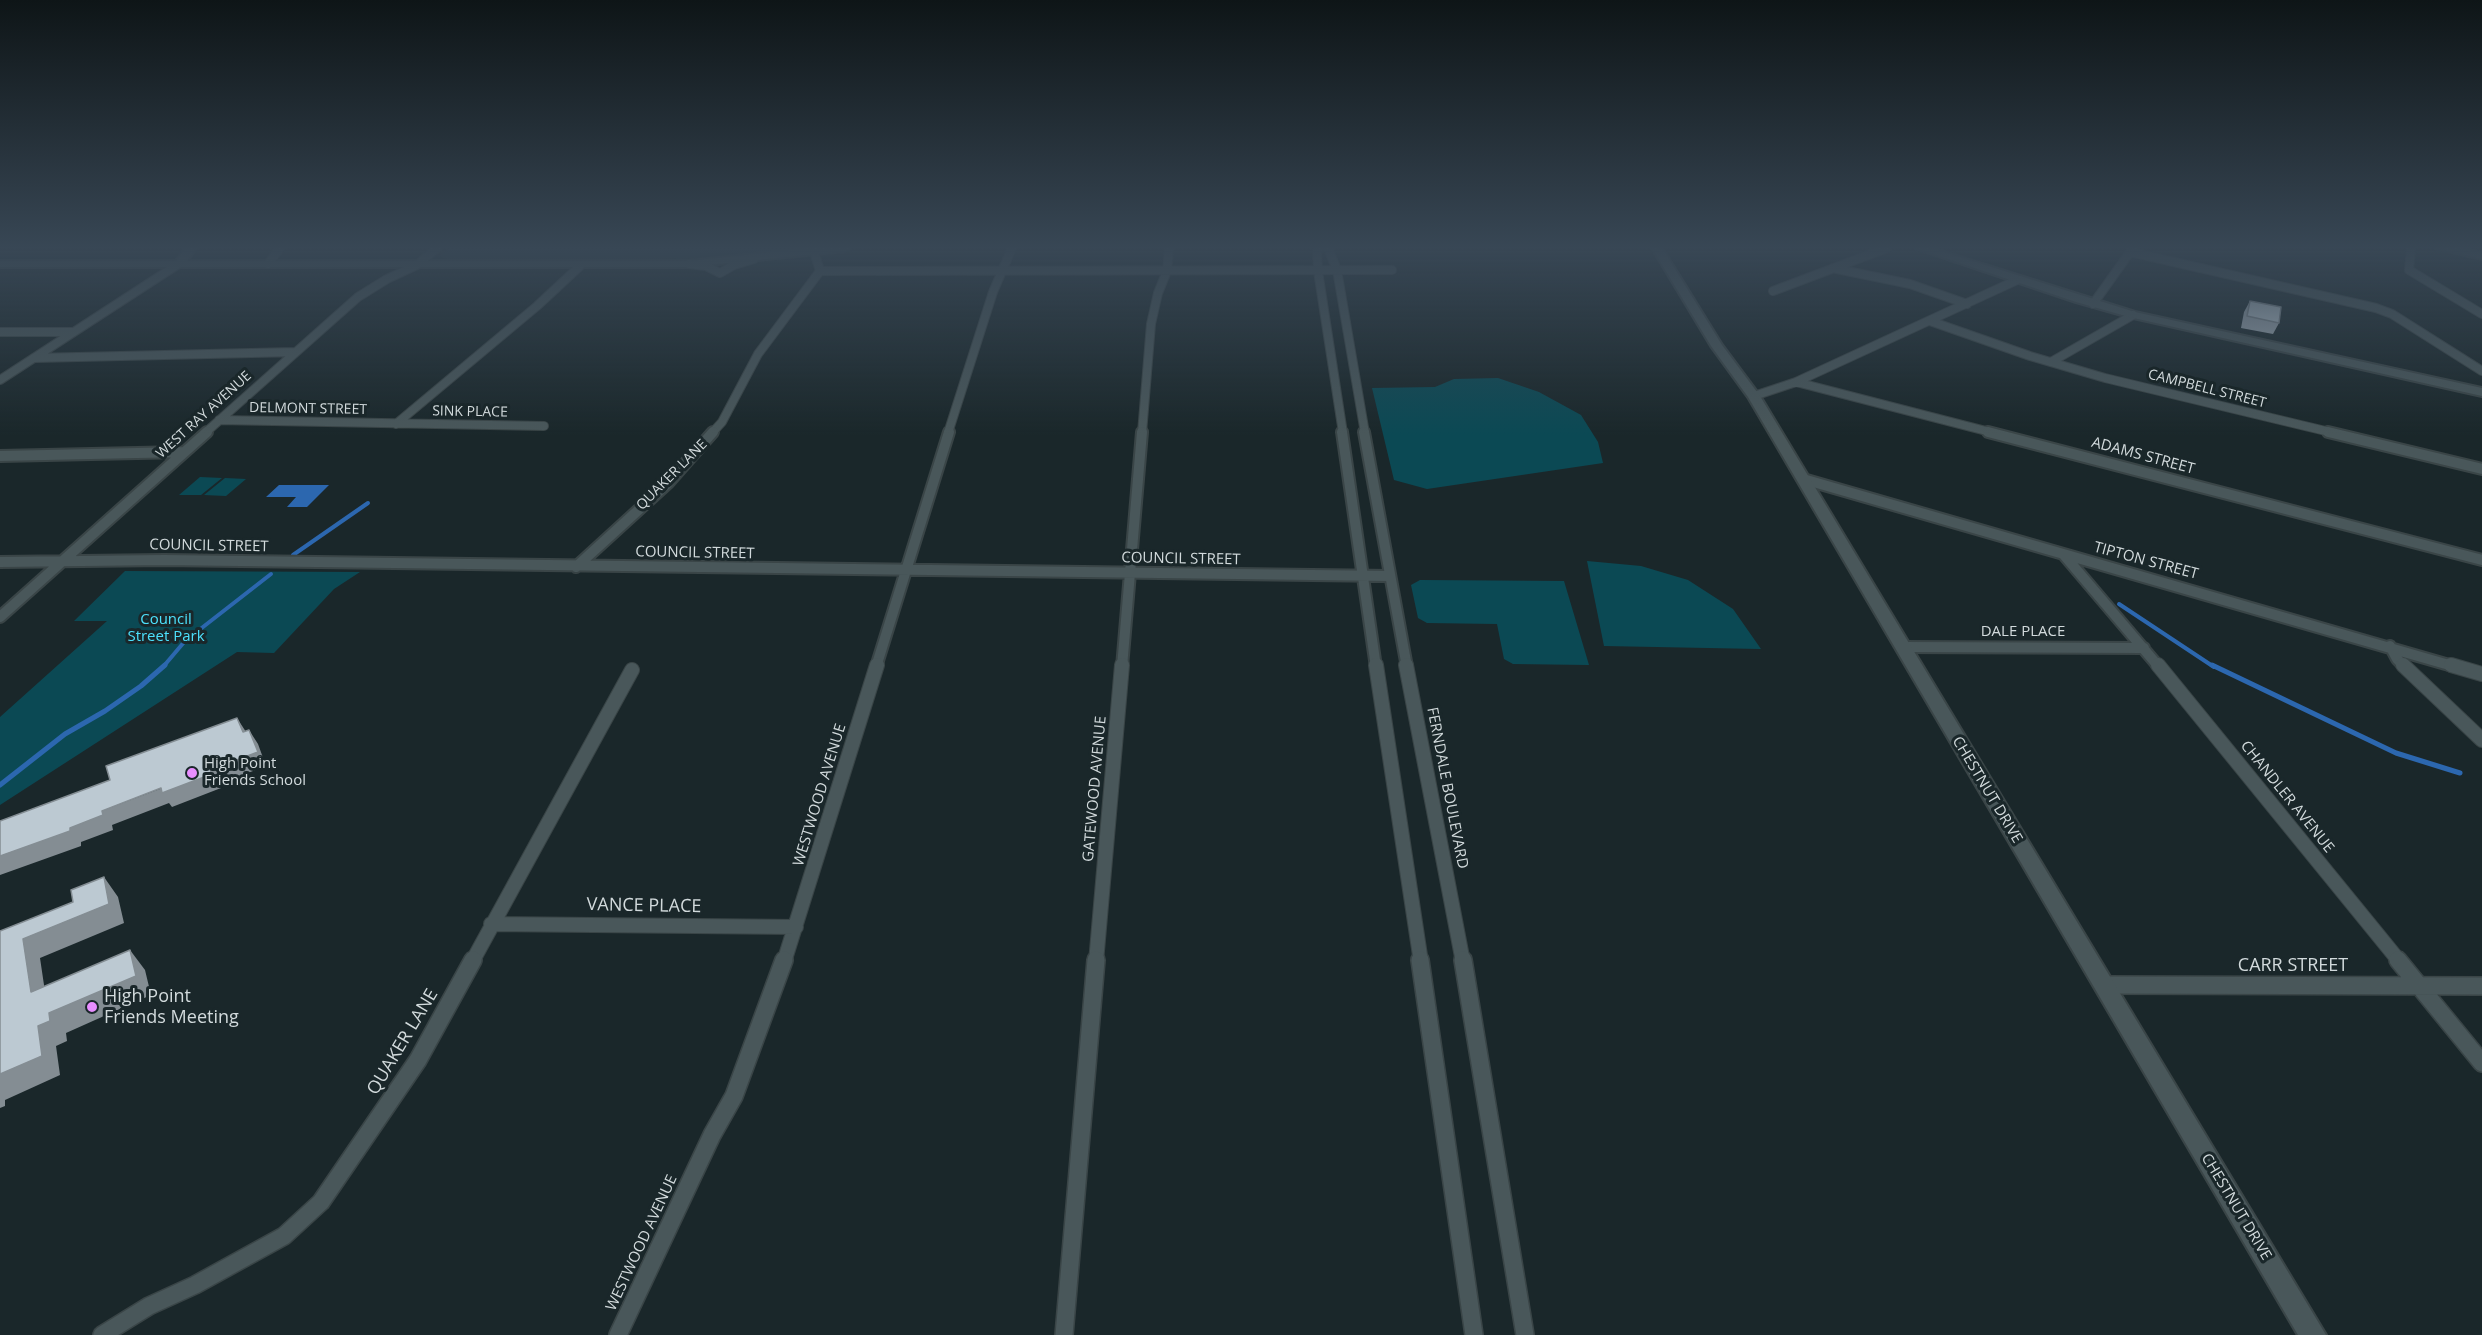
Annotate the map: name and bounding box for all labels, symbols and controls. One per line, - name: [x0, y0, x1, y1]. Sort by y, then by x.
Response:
- street label: CAMPBELL STREET: [2146, 366, 2268, 412]
- street label: WEST RAY AVENUE: [153, 368, 255, 462]
- street label: DELMONT STREET: [249, 400, 367, 418]
- street label: SINK PLACE: [432, 403, 508, 421]
- street label: ADAMS STREET: [2089, 434, 2197, 478]
- street label: QUAKER LANE: [633, 436, 711, 514]
- street label: COUNCIL STREET: [149, 536, 269, 556]
- street label: TIPTON STREET: [2092, 538, 2200, 584]
- street label: COUNCIL STREET: [635, 543, 755, 563]
- street label: COUNCIL STREET: [1121, 549, 1241, 569]
- park label: Council Street Park: [127, 611, 205, 646]
- street label: DALE PLACE: [1981, 623, 2065, 641]
- street label: FERNDALE BOULEVARD: [1423, 706, 1471, 870]
- street label: GATEWOOD AVENUE: [1080, 715, 1110, 863]
- street label: WESTWOOD AVENUE: [790, 722, 850, 868]
- street label: CHESTNUT DRIVE: [1948, 733, 2026, 847]
- street label: CHANDLER AVENUE: [2236, 737, 2338, 857]
- place label: High Point Friends School: [204, 755, 306, 790]
- marker: High Point Friends School: [185, 766, 199, 780]
- street label: VANCE PLACE: [587, 894, 701, 918]
- street label: CARR STREET: [2238, 955, 2348, 977]
- street label: QUAKER LANE: [363, 985, 443, 1099]
- place label: High Point Friends Meeting: [104, 986, 239, 1028]
- marker: High Point Friends Meeting: [85, 1000, 99, 1014]
- street label: CHESTNUT DRIVE: [2197, 1150, 2275, 1264]
- street label: WESTWOOD AVENUE: [603, 1172, 681, 1314]

